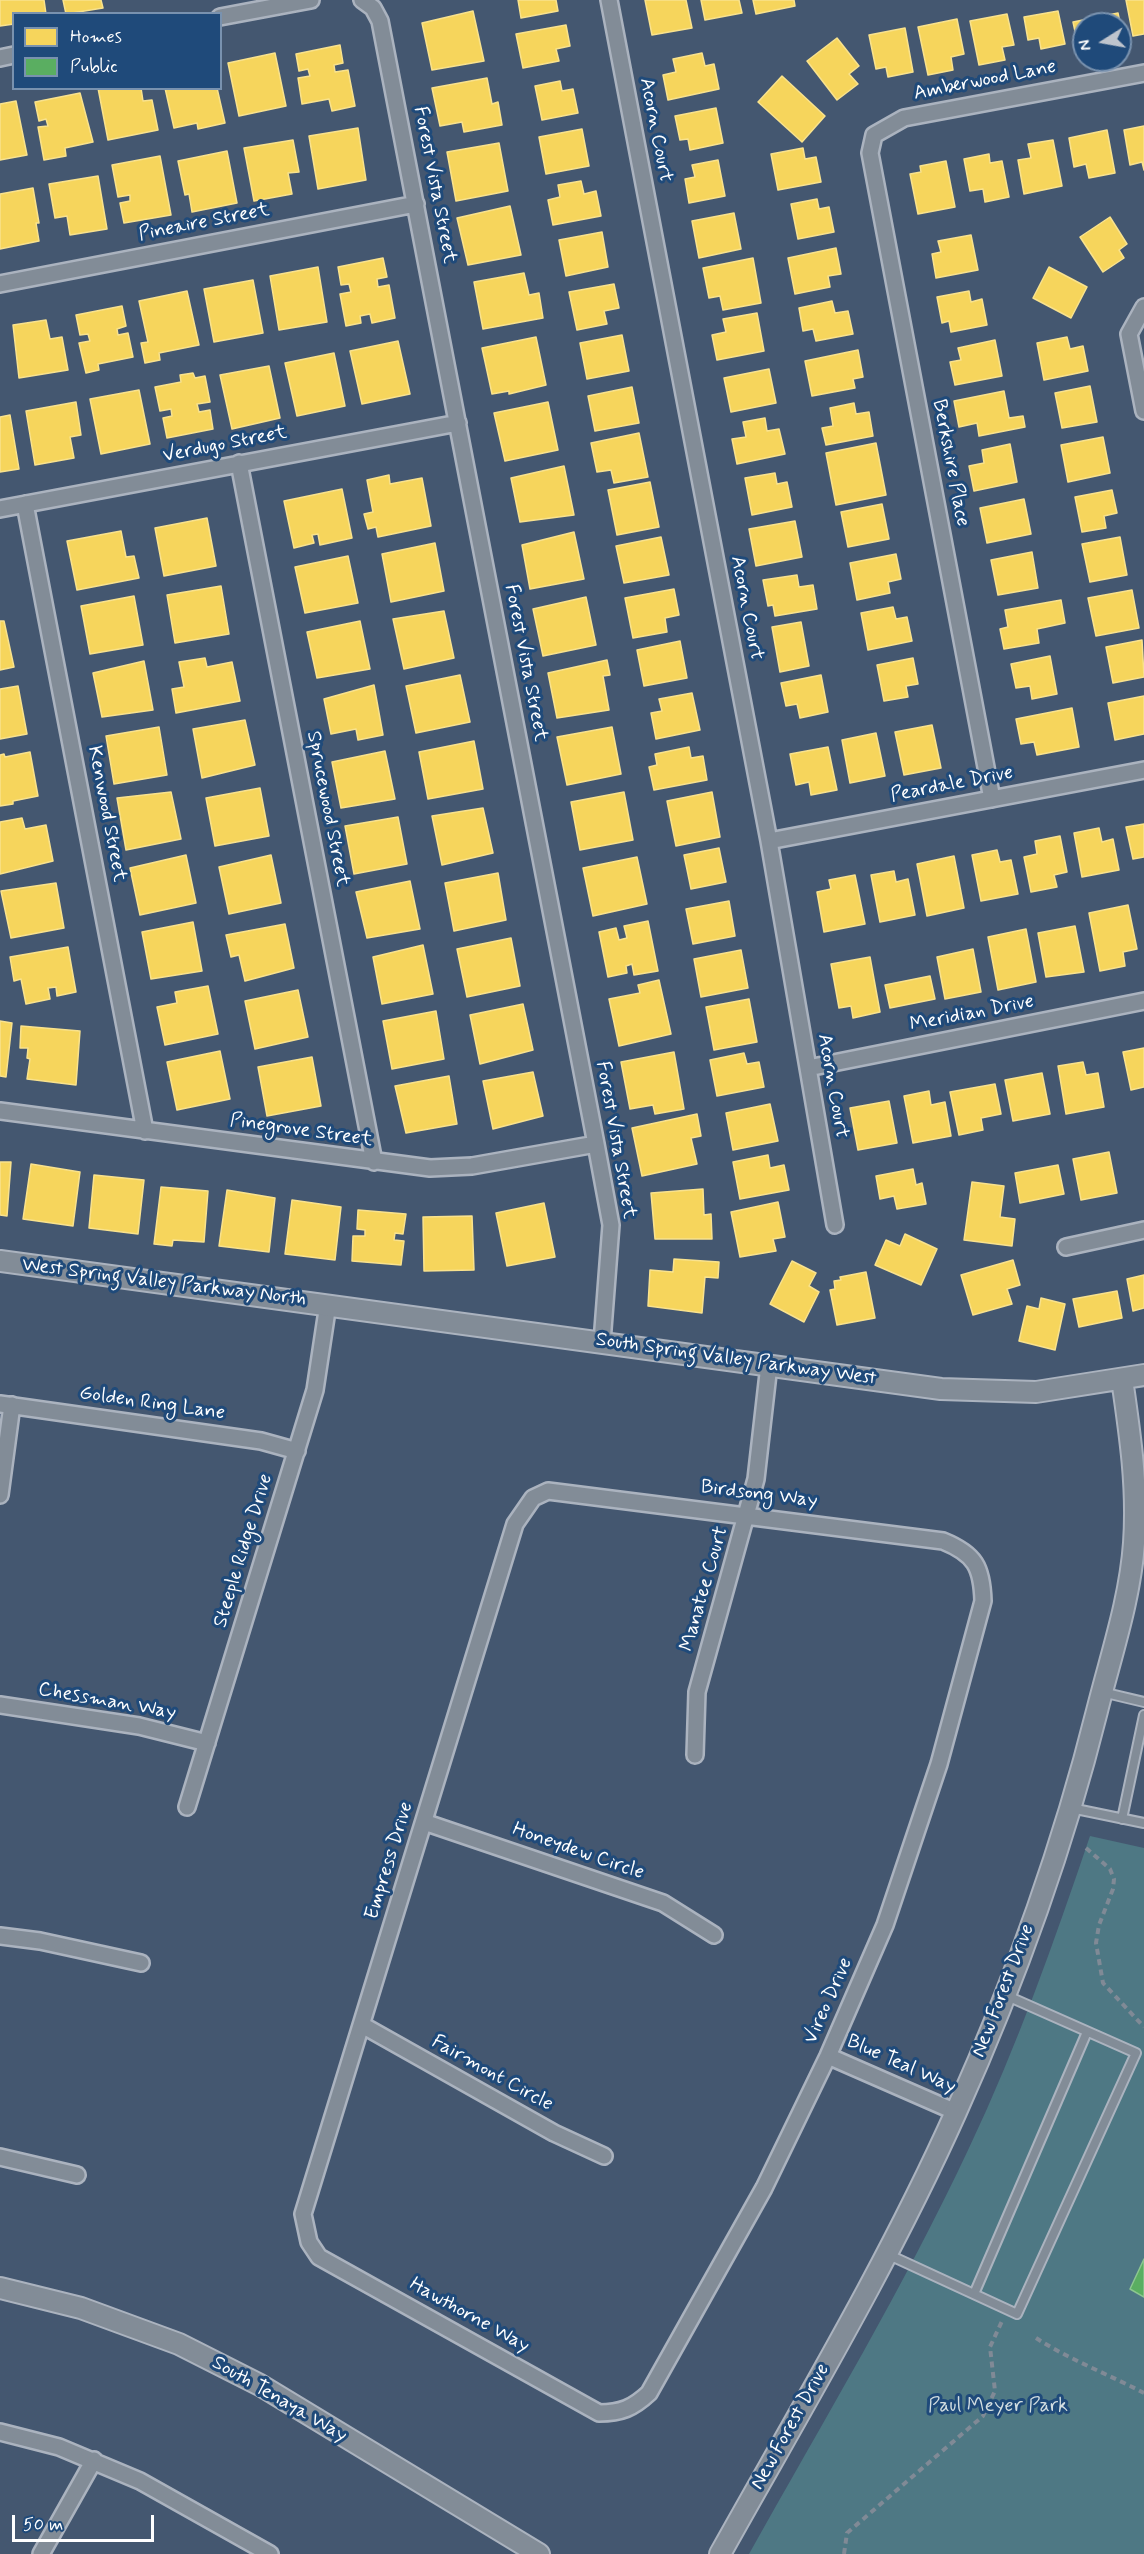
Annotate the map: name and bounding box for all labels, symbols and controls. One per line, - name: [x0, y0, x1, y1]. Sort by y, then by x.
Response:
- legend: [12, 12, 222, 90]
- north arrow: [1072, 12, 1132, 72]
- text: Homes: [70, 25, 122, 49]
- text: N: [1074, 38, 1097, 52]
- text: Public: [70, 55, 118, 79]
- street label: Amberwood Lane: [912, 55, 1058, 107]
- street label: Acorn Court: [633, 76, 677, 184]
- street label: Forest Vista Street: [407, 104, 461, 266]
- street label: Pineaire Street: [137, 199, 271, 247]
- street label: Berkshire Place: [926, 397, 974, 529]
- street label: Verdugo Street: [161, 421, 289, 469]
- street label: Acorn Court: [724, 554, 768, 662]
- street label: Forest Vista Street: [498, 582, 552, 744]
- street label: Sprucewood Street: [300, 729, 354, 889]
- street label: Kenwood Street: [81, 744, 131, 884]
- street label: Peardale Drive: [889, 761, 1015, 809]
- street label: Meridian Drive: [908, 990, 1036, 1038]
- street label: Acorn Court: [811, 1032, 853, 1140]
- street label: Forest Vista Street: [589, 1059, 641, 1221]
- street label: Pinegrove Street: [228, 1109, 374, 1153]
- street label: West Spring Valley Parkway North: [21, 1254, 307, 1312]
- street label: South Spring Valley Parkway West: [594, 1328, 878, 1392]
- street label: Golden Ring Lane: [78, 1382, 226, 1426]
- street label: Steeple Ridge Drive: [209, 1471, 279, 1631]
- street label: Birdsong Way: [699, 1476, 819, 1514]
- street label: Manatee Court: [676, 1524, 734, 1654]
- street label: Chessman Way: [36, 1678, 178, 1726]
- street label: Empress Drive: [361, 1799, 419, 1923]
- street label: Honeydew Circle: [509, 1818, 647, 1886]
- street label: New Forest Drive: [968, 1921, 1040, 2061]
- street label: Vireo Drive: [799, 1954, 859, 2048]
- street label: Blue Teal Way: [842, 2030, 960, 2100]
- street label: Fairmont Circle: [427, 2031, 557, 2117]
- street label: Hawthorne Way: [405, 2273, 533, 2359]
- street label: South Tenaya Way: [207, 2352, 351, 2448]
- street label: New Forest Drive: [746, 2360, 836, 2494]
- park label: Paul Meyer Park: [928, 2395, 1068, 2419]
- scale bar: [15, 2503, 158, 2541]
- text: 50 m: [23, 2513, 63, 2537]

